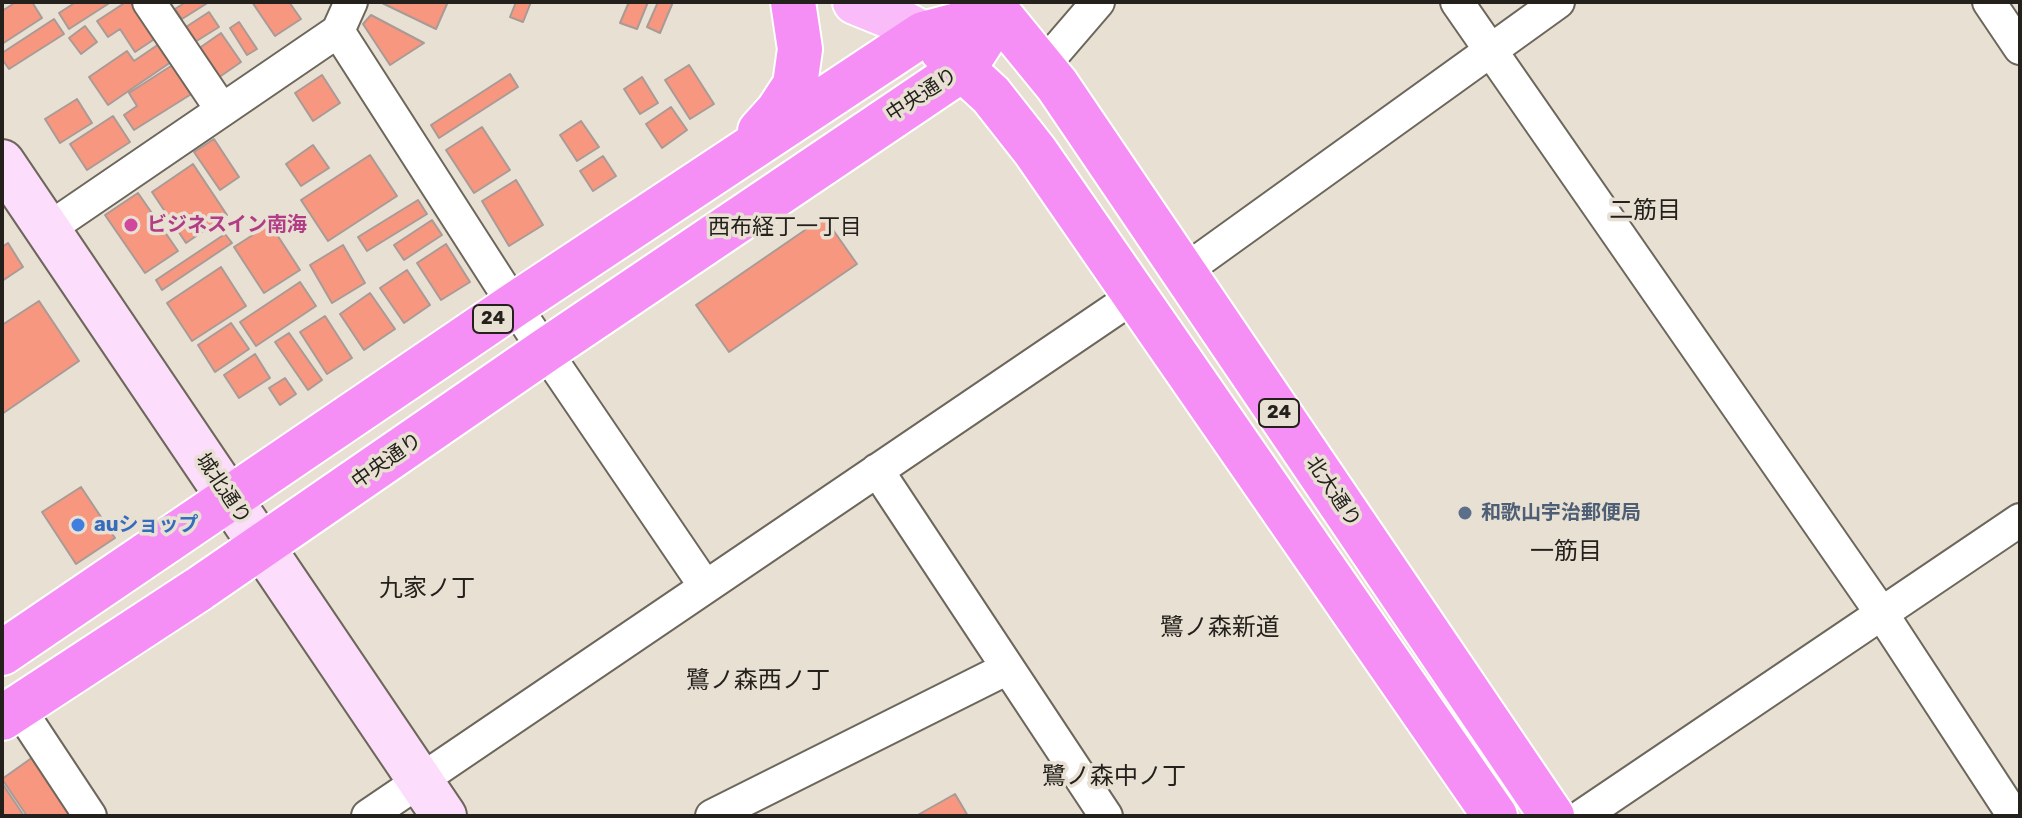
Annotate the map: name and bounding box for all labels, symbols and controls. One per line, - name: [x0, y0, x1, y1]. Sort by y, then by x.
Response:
- street label: 中央通り: [882, 63, 962, 127]
- district label: 二筋目: [1609, 197, 1681, 225]
- place label: ビジネスイン南海: [147, 213, 307, 237]
- district label: 西布経丁一丁目: [708, 215, 862, 241]
- marker: ビジネスイン南海: [122, 216, 140, 234]
- road number: 24: [473, 305, 513, 333]
- road number: 24: [1259, 399, 1299, 427]
- street label: 中央通り: [347, 428, 427, 494]
- street label: 城北通り: [191, 449, 255, 529]
- street label: 北大通り: [1301, 452, 1365, 532]
- place label: 和歌山宇治郵便局: [1481, 501, 1641, 525]
- marker: 和歌山宇治郵便局: [1456, 504, 1474, 522]
- place label: auショップ: [94, 513, 199, 537]
- marker: auショップ: [69, 516, 87, 534]
- district label: 一筋目: [1530, 538, 1602, 566]
- district label: 九家ノ丁: [379, 575, 475, 603]
- district label: 鷺ノ森新道: [1160, 614, 1280, 642]
- district label: 鷺ノ森西ノ丁: [686, 667, 830, 695]
- district label: 鷺ノ森中ノ丁: [1042, 763, 1186, 791]

